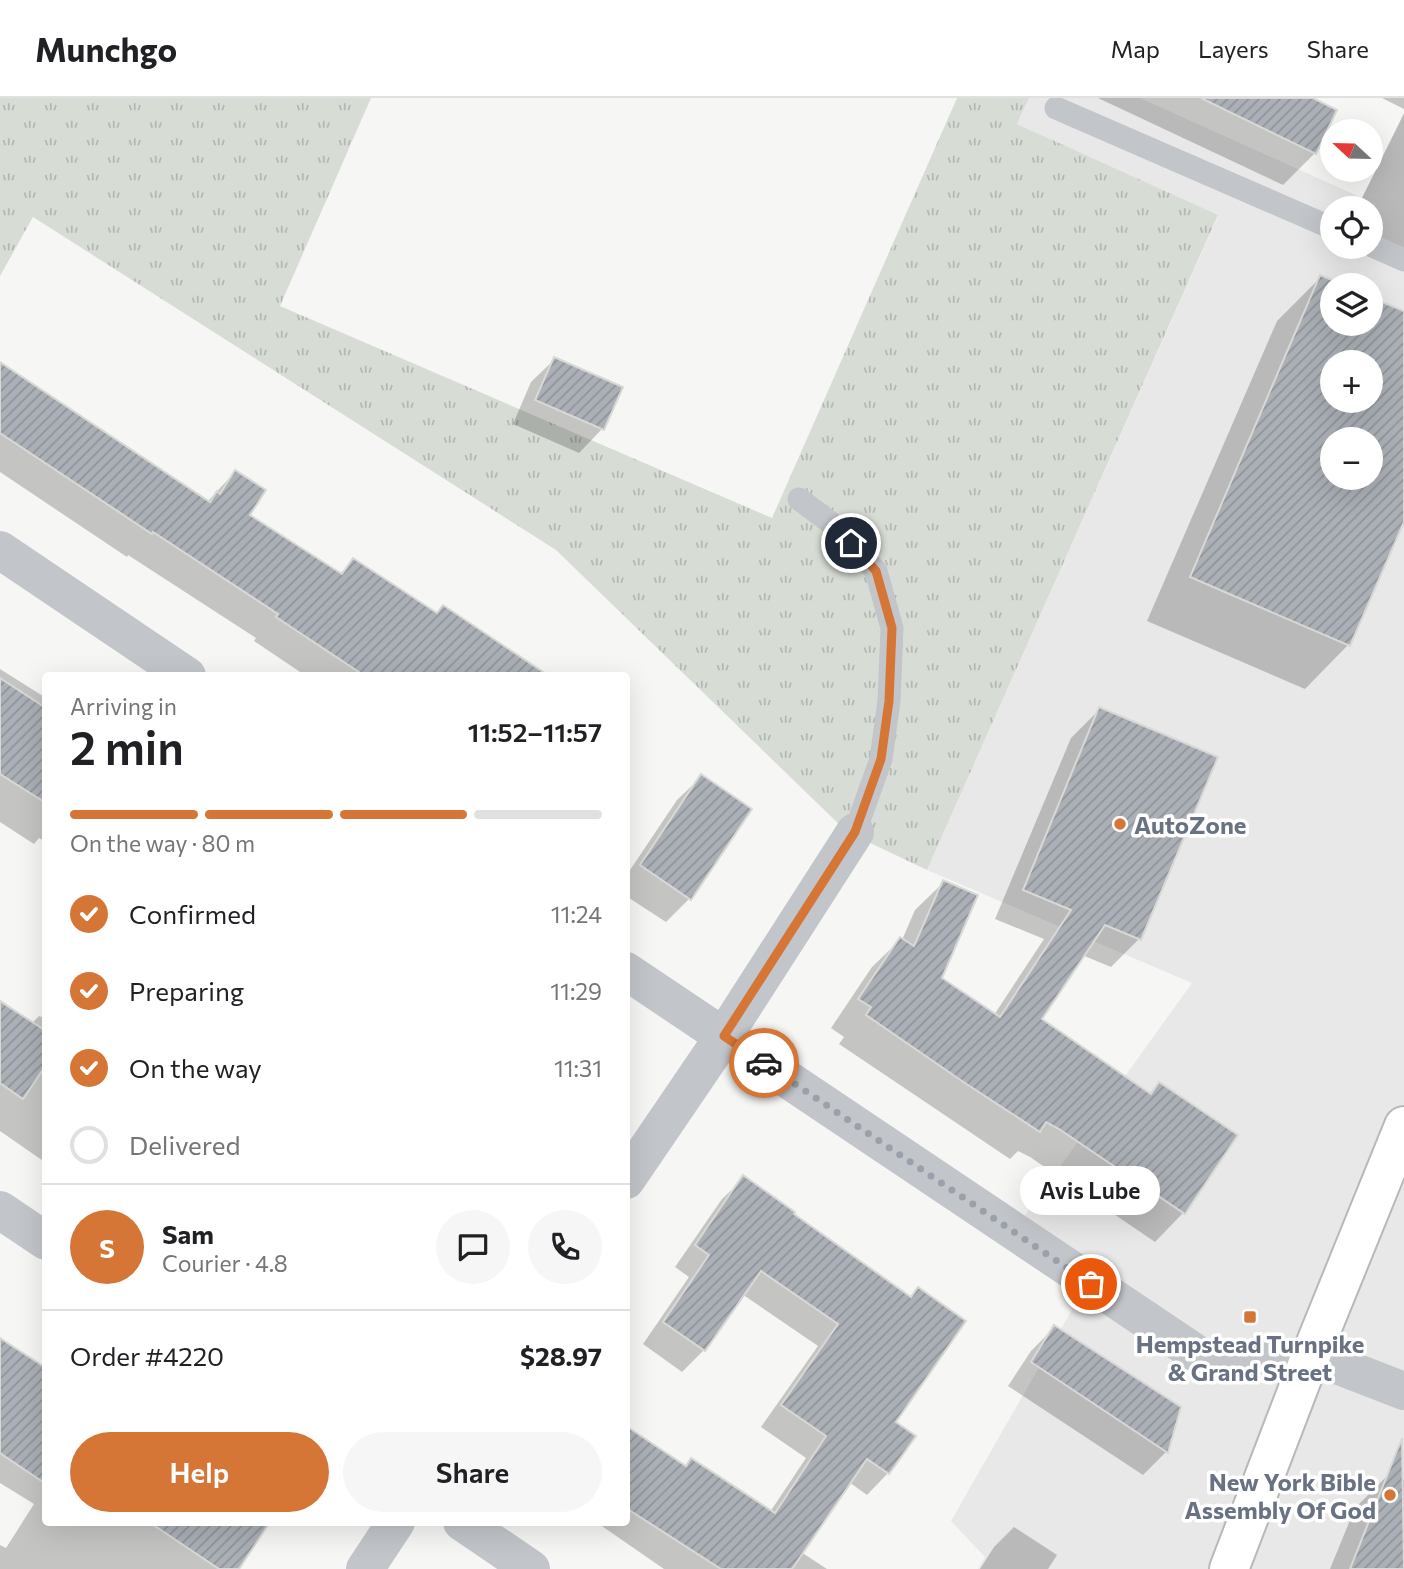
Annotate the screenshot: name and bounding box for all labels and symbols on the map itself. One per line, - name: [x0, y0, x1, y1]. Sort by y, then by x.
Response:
- north arrow: [1320, 119, 1382, 182]
- pin: [821, 513, 881, 573]
- place label: AutoZone: [1134, 810, 1246, 839]
- marker: AutoZone: [1112, 816, 1128, 832]
- courier: [729, 1028, 799, 1098]
- callout: Avis Lube: [1021, 1165, 1161, 1214]
- pin: [1061, 1254, 1121, 1314]
- marker: Hempstead Turnpike & Grand Street: [1242, 1309, 1258, 1325]
- place label: Hempstead Turnpike & Grand Street: [1136, 1329, 1364, 1386]
- place label: New York Bible Assembly Of God: [1185, 1467, 1376, 1524]
- marker: New York Bible Assembly Of God: [1382, 1487, 1398, 1503]

